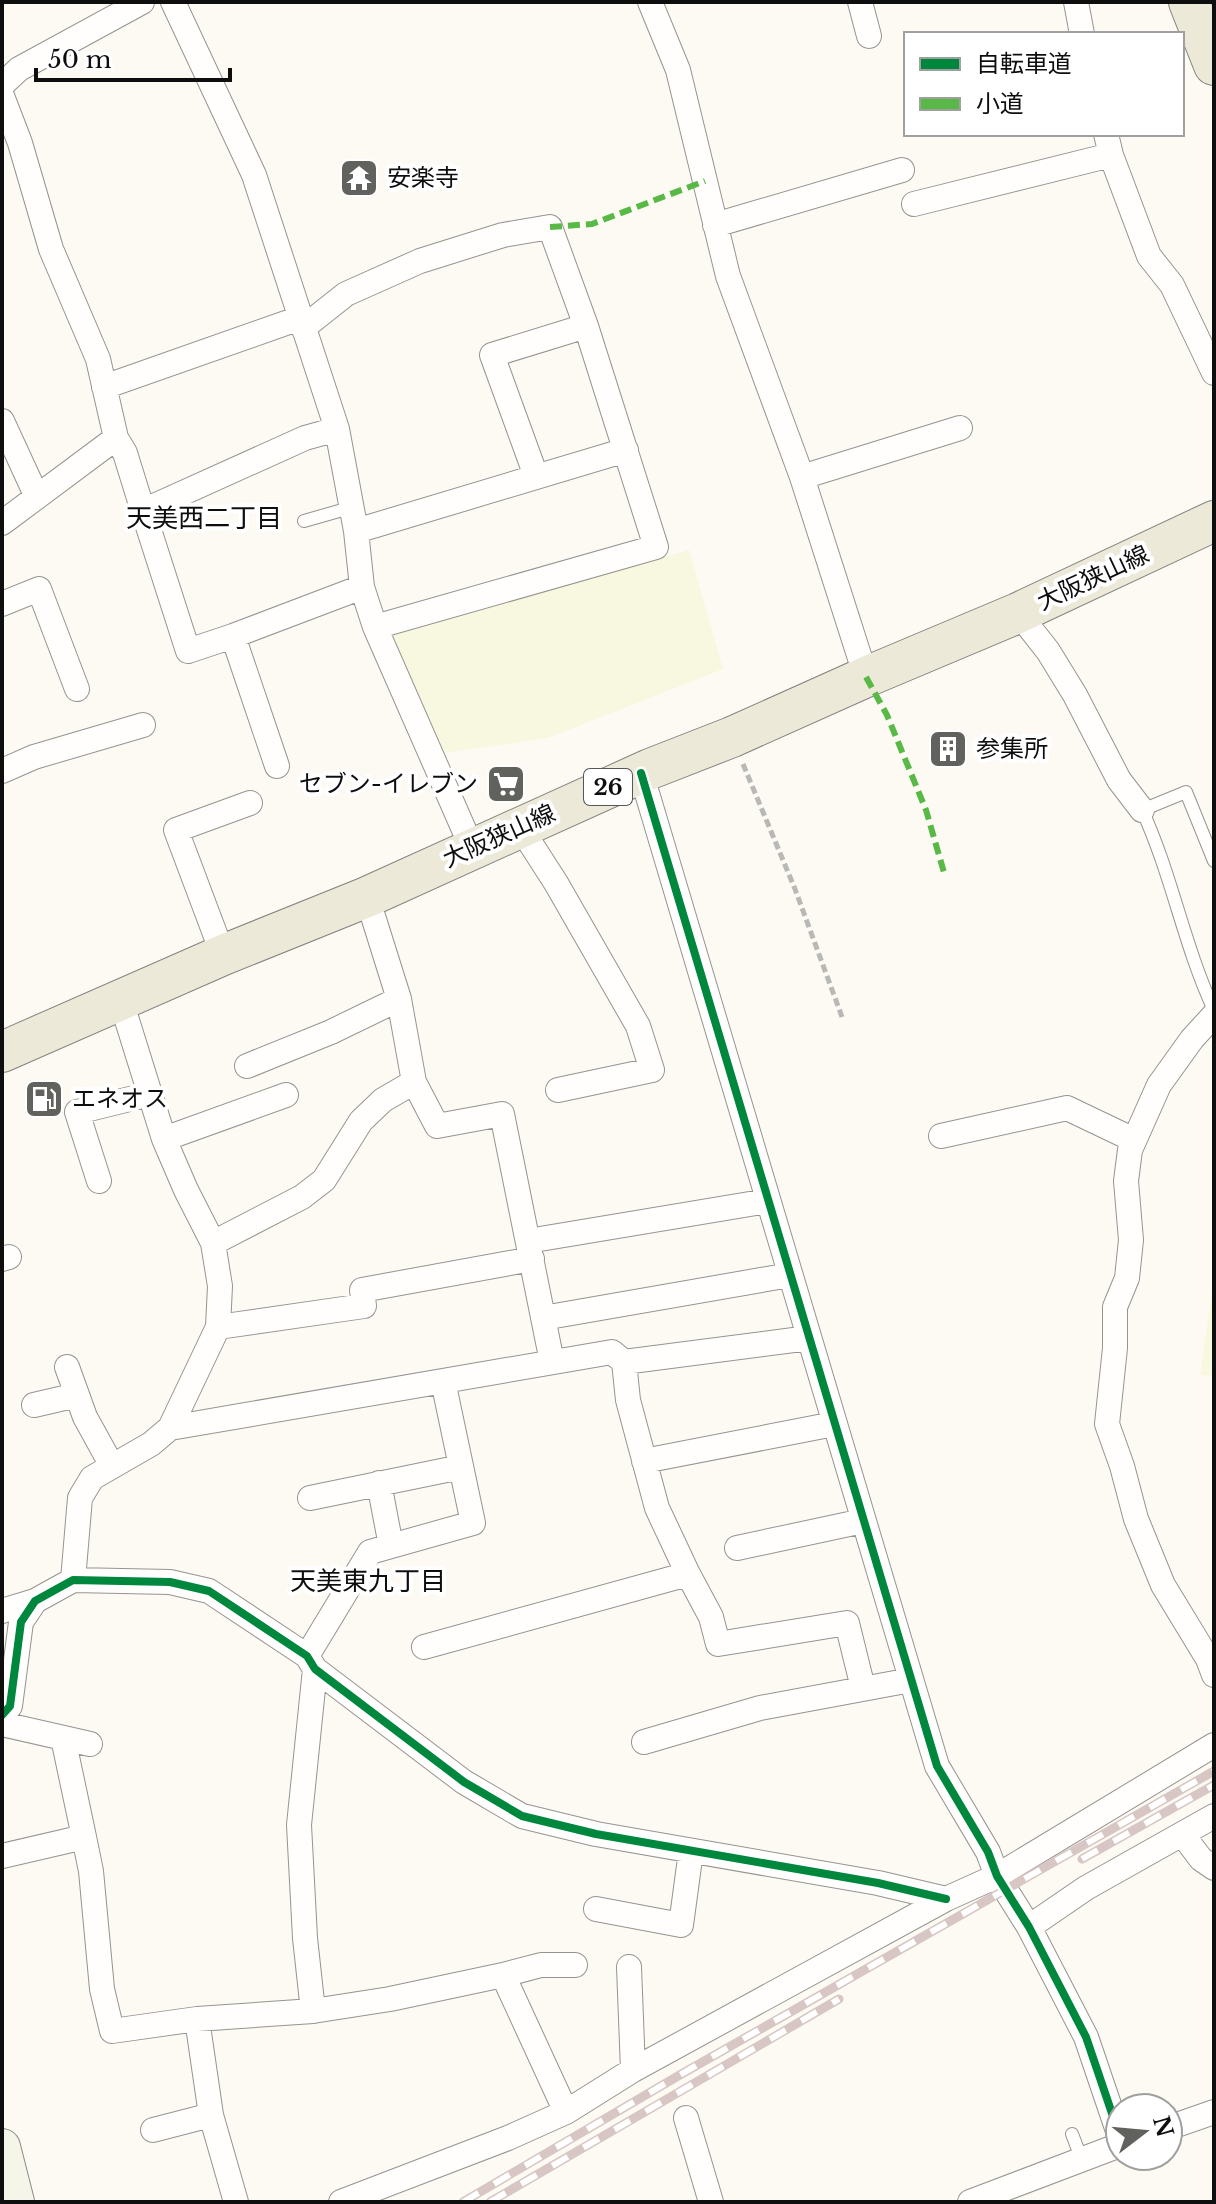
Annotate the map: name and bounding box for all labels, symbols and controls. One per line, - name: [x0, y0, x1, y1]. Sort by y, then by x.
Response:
- scale bar: [36, 32, 230, 82]
- legend: [904, 32, 1184, 136]
- text: 50 m: [48, 45, 112, 74]
- text: 自転車道: [976, 49, 1072, 78]
- text: 小道: [976, 89, 1024, 118]
- temple icon: 安楽寺: [338, 157, 380, 199]
- place label: 安楽寺: [387, 163, 459, 192]
- district label: 天美西二丁目: [126, 502, 282, 534]
- street label: 大阪狭山線: [1032, 539, 1153, 616]
- building icon: 参集所: [927, 728, 969, 770]
- place label: 参集所: [976, 734, 1048, 763]
- supermarket icon: セブン-イレブン: [485, 763, 527, 805]
- place label: セブン-イレブン: [299, 769, 478, 798]
- road number: 26: [584, 769, 632, 805]
- street label: 大阪狭山線: [438, 798, 560, 873]
- fuel station icon: エネオス: [23, 1078, 65, 1120]
- place label: エネオス: [72, 1084, 168, 1113]
- district label: 天美東九丁目: [290, 1565, 446, 1597]
- north arrow: [1104, 2092, 1184, 2172]
- text: N: [1147, 2113, 1179, 2141]

